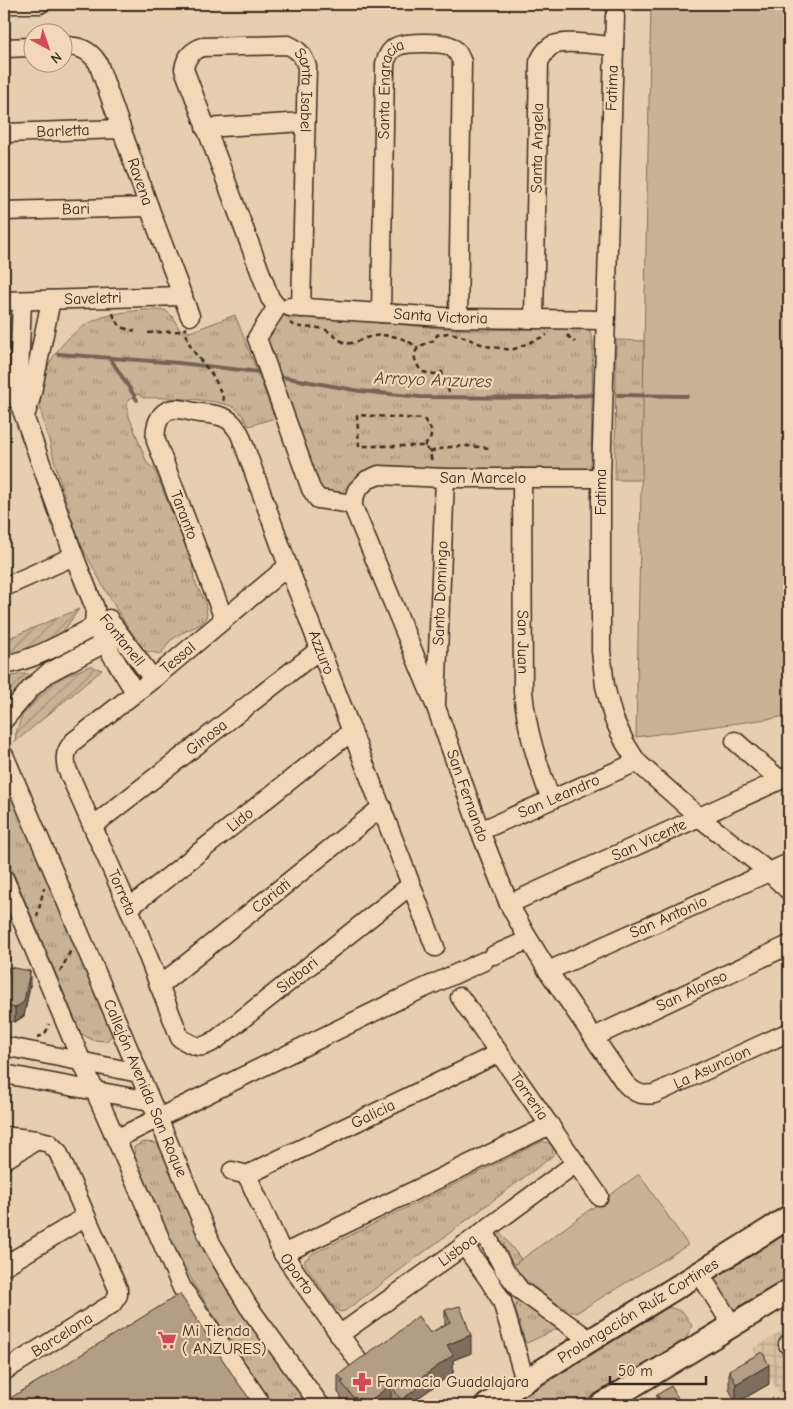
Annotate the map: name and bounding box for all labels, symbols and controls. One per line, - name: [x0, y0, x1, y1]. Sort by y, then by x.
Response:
- north arrow: [22, 22, 72, 72]
- street label: Santa Engracia: [375, 36, 406, 140]
- street label: Santa Isabel: [290, 44, 316, 133]
- text: N: [47, 48, 65, 67]
- street label: Fatima: [602, 65, 622, 111]
- street label: Santa Angela: [527, 103, 547, 193]
- street label: Barletta: [36, 121, 90, 141]
- street label: Ravena: [123, 156, 157, 208]
- street label: Bari: [62, 200, 90, 218]
- street label: Saveletri: [64, 289, 122, 308]
- street label: Santa Victoria: [393, 305, 488, 327]
- water label: Arroyo Anzures: [373, 367, 493, 393]
- street label: San Marcelo: [440, 469, 526, 487]
- street label: Fatima: [592, 469, 610, 515]
- street label: Taranto: [166, 488, 202, 542]
- street label: Santo Domingo: [429, 540, 451, 646]
- street label: Fontanell: [96, 610, 148, 670]
- street label: San Juan: [514, 610, 532, 674]
- street label: Azzuro: [305, 628, 338, 677]
- street label: Tessal: [157, 638, 199, 678]
- street label: Ginosa: [182, 716, 231, 759]
- street label: San Fernando: [443, 747, 492, 845]
- street label: San Leandro: [515, 771, 602, 822]
- street label: Lido: [223, 804, 257, 836]
- street label: San Vicente: [609, 815, 689, 865]
- street label: Torreta: [104, 867, 140, 918]
- street label: Cariati: [248, 875, 294, 917]
- street label: San Antonio: [627, 892, 710, 942]
- street label: Siabari: [273, 953, 322, 997]
- street label: San Alonso: [653, 966, 730, 1015]
- street label: Callejón Avenida San Roque: [100, 997, 191, 1180]
- street label: La Asuncion: [671, 1042, 754, 1093]
- street label: Torreria: [506, 1069, 552, 1124]
- street label: Galicia: [348, 1096, 398, 1132]
- street label: Lisboa: [435, 1230, 481, 1270]
- street label: Oporto: [276, 1250, 318, 1298]
- street label: Prolongación Ruíz Cortines: [554, 1254, 722, 1367]
- street label: Barcelona: [28, 1309, 96, 1361]
- place label: Mi Tienda ( ANZURES): [182, 1322, 267, 1358]
- supermarket icon: Mi Tienda ( ANZURES): [156, 1329, 178, 1351]
- scale bar: [610, 1354, 707, 1386]
- text: 50 m: [618, 1362, 653, 1380]
- pharmacy icon: Farmacia Guadalajara: [351, 1371, 373, 1393]
- place label: Farmacia Guadalajara: [377, 1373, 529, 1391]

